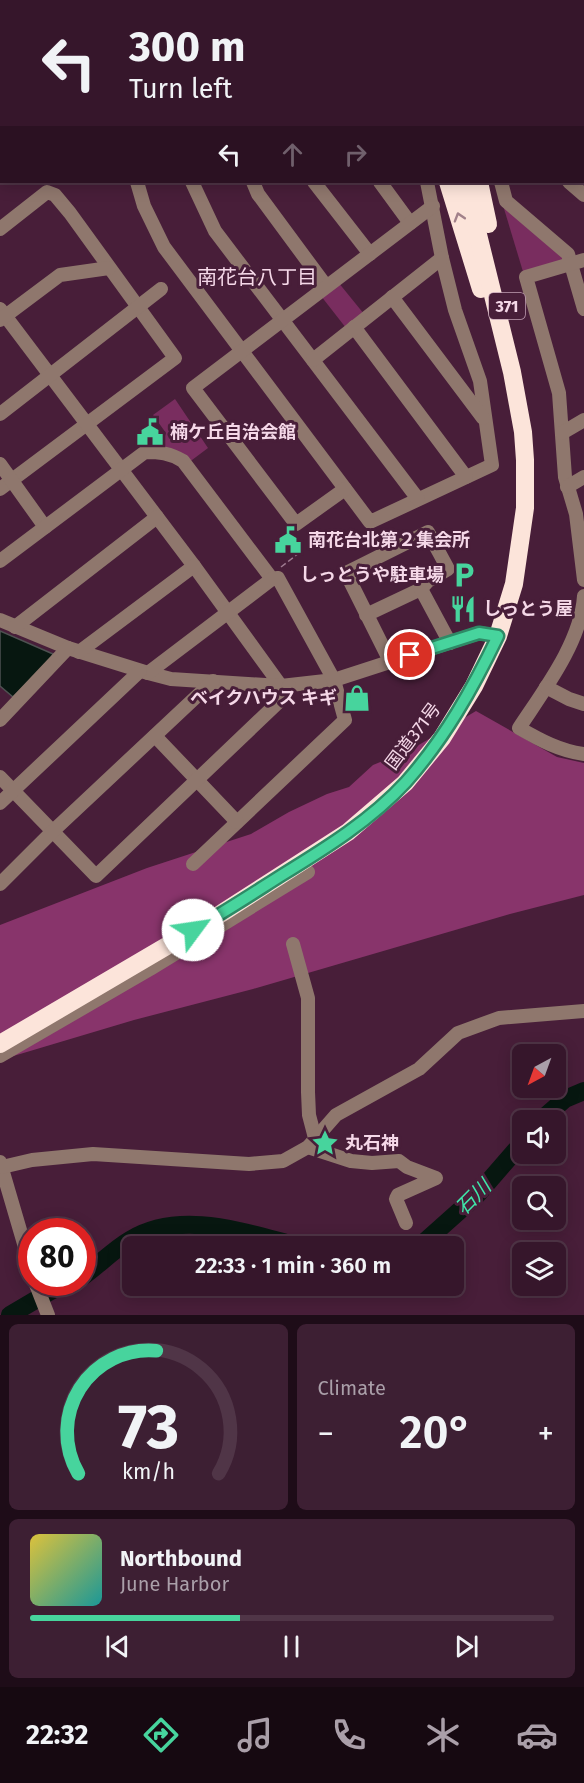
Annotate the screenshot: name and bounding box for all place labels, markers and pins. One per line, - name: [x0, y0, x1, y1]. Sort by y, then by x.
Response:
- public building icon: 楠ケ丘自治会館: [135, 417, 165, 447]
- place label: 楠ケ丘自治会館: [170, 421, 296, 443]
- public building icon: 南花台北第２集会所: [273, 525, 303, 555]
- place label: 南花台北第２集会所: [308, 529, 470, 551]
- parking icon: しっとうや駐車場: [449, 560, 479, 590]
- place label: しっとうや駐車場: [300, 564, 444, 586]
- restaurant icon: しっとう屋: [448, 594, 478, 624]
- place label: しっとう屋: [483, 598, 573, 620]
- pin: [384, 629, 435, 680]
- shop icon: ベイクハウス キギ: [342, 683, 372, 713]
- place label: ベイクハウス キギ: [190, 687, 337, 709]
- place icon: 丸石神: [310, 1128, 340, 1158]
- place label: 丸石神: [345, 1132, 399, 1154]

